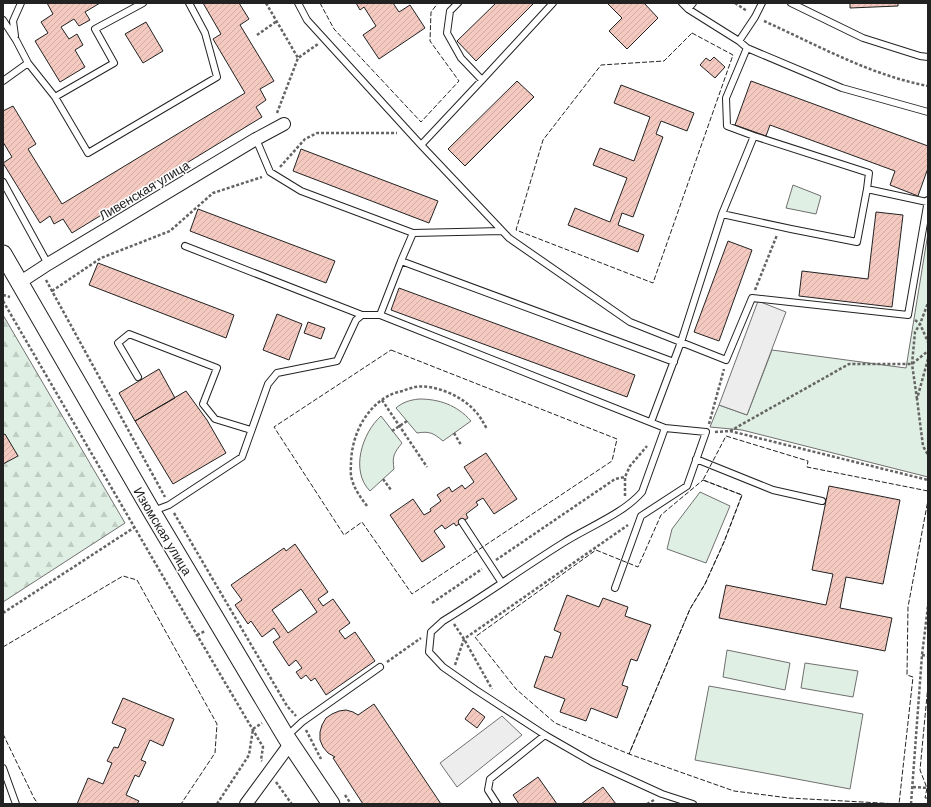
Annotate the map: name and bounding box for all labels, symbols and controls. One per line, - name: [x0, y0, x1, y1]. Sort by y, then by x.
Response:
- street label: Ливенская улица: [96, 156, 193, 224]
- street label: Изюмская улица: [130, 484, 196, 579]

